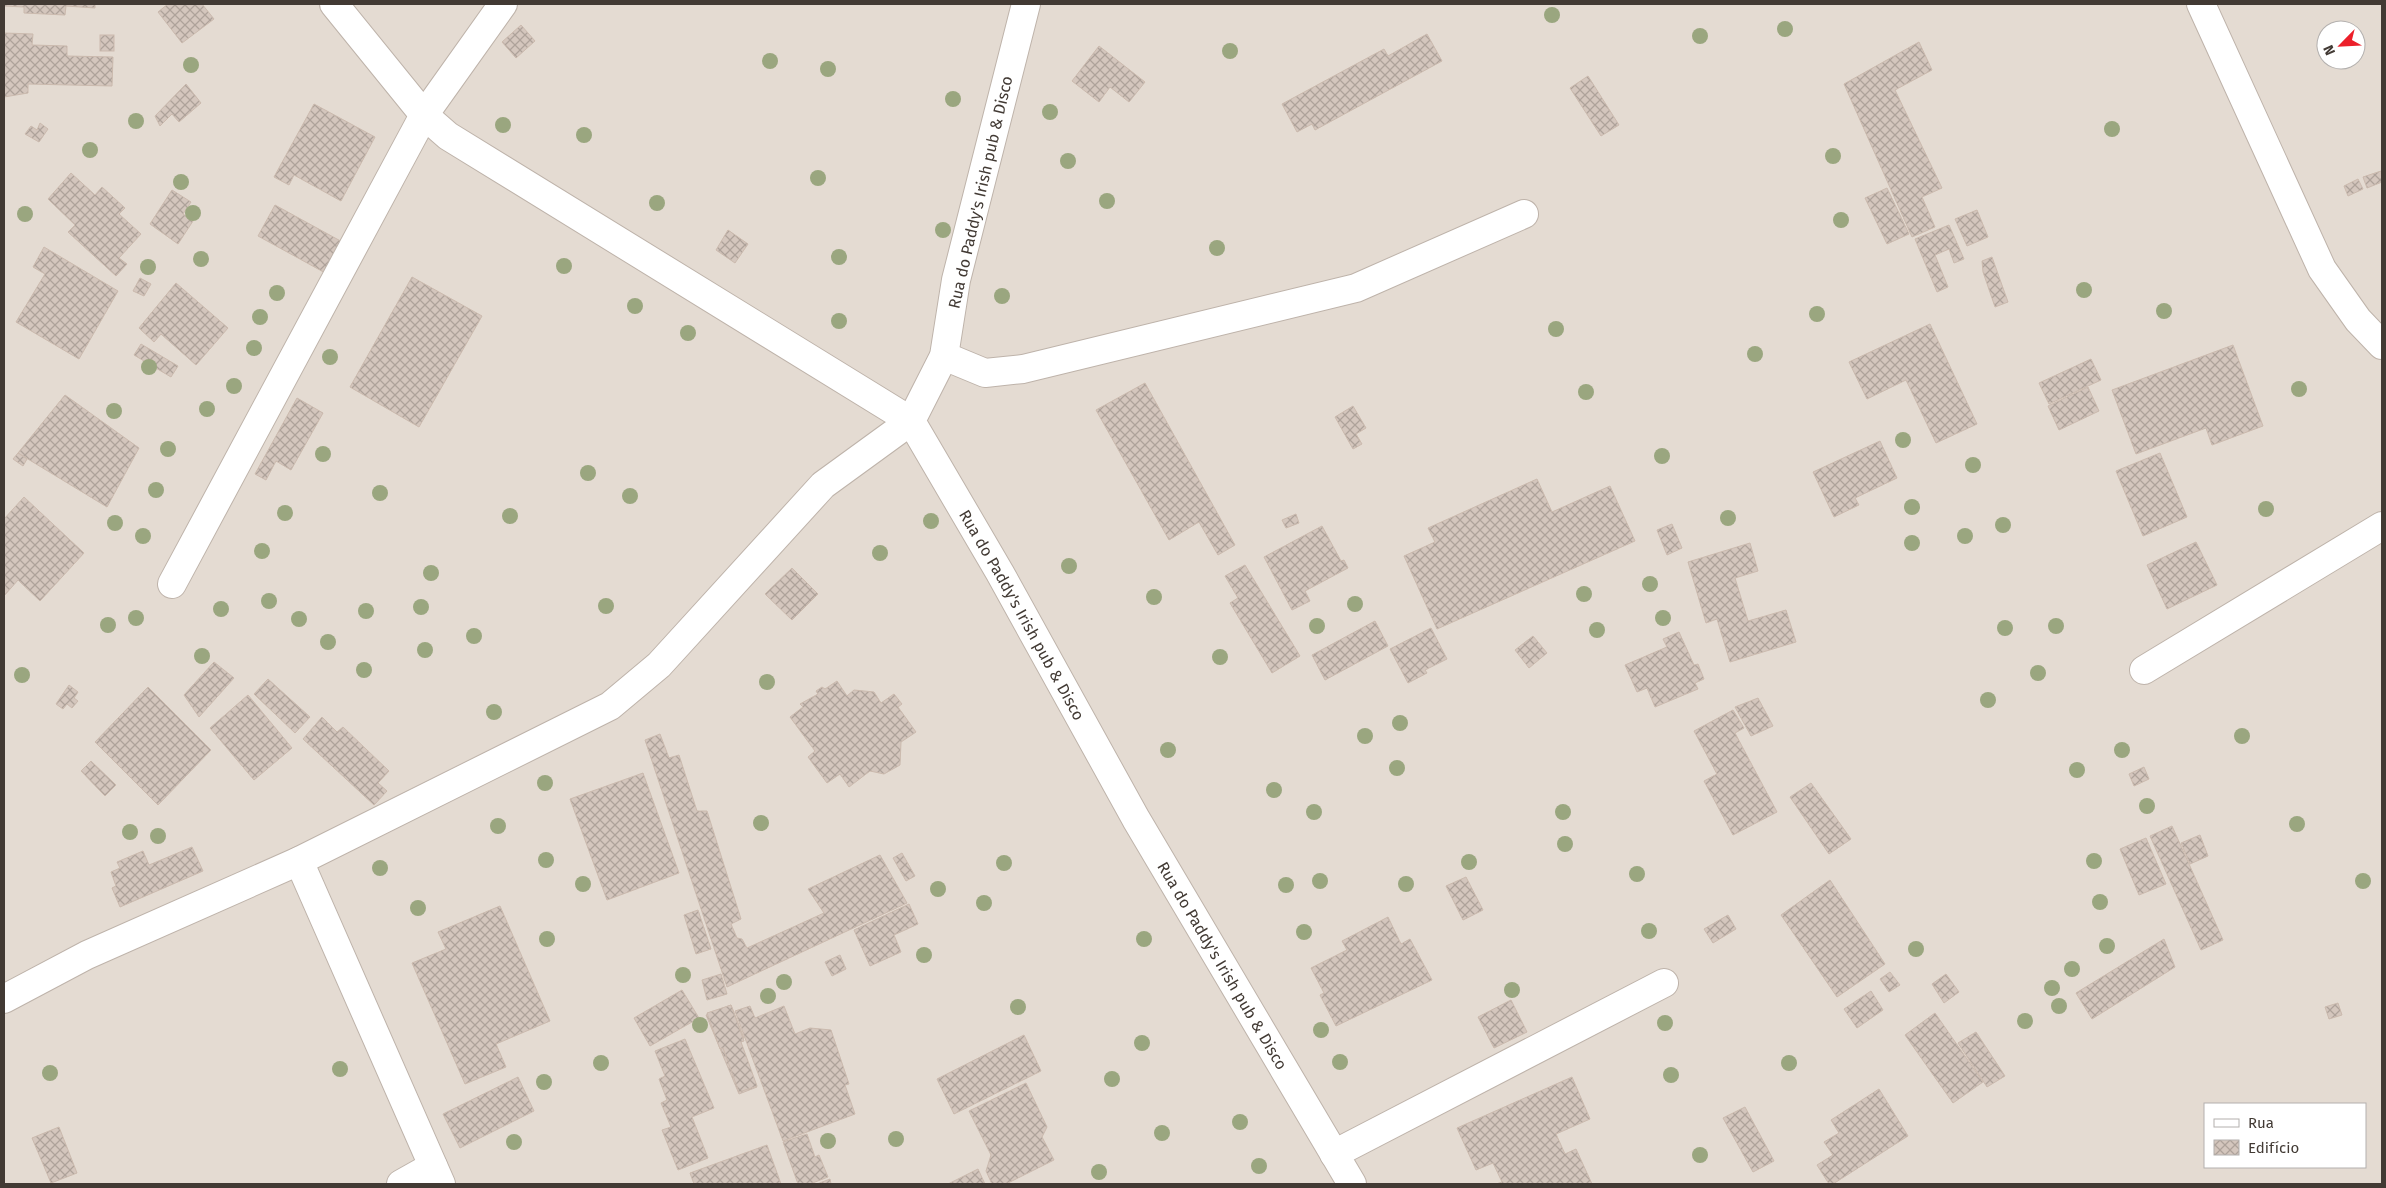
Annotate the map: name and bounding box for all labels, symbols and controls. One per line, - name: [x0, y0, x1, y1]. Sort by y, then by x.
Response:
- north arrow: [2316, 20, 2366, 70]
- text: N: [2320, 42, 2339, 58]
- street label: Rua do Paddy's Irish pub & Disco: [944, 74, 1017, 310]
- street label: Rua do Paddy's Irish pub & Disco: [955, 506, 1088, 724]
- street label: Rua do Paddy's Irish pub & Disco: [1153, 858, 1291, 1073]
- legend: [2204, 1103, 2366, 1168]
- text: Rua: [2248, 1114, 2274, 1132]
- text: Edifício: [2248, 1139, 2299, 1157]

